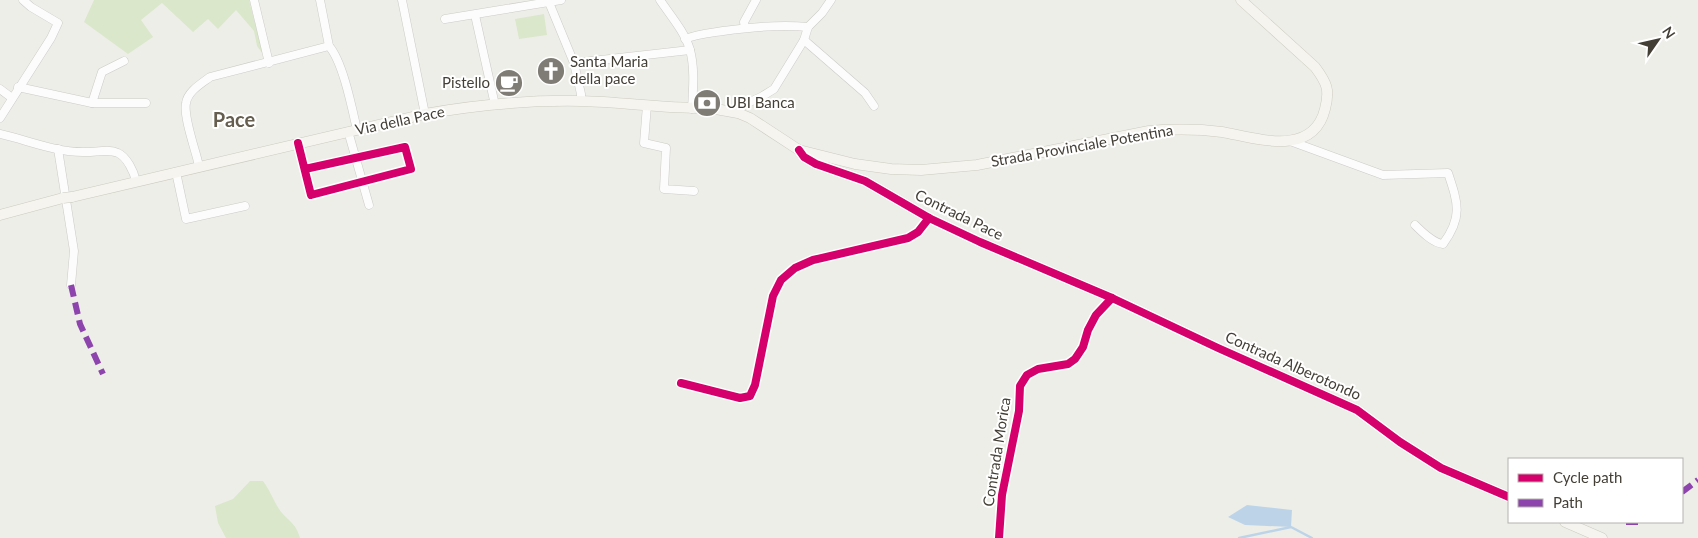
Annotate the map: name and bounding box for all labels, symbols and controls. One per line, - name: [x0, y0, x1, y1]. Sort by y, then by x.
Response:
- north arrow: [1633, 15, 1683, 65]
- text: N: [1659, 23, 1679, 42]
- place label: Santa Maria della pace: [570, 52, 648, 87]
- church icon: Santa Maria della pace: [536, 56, 566, 86]
- cafe icon: Pistello: [494, 68, 524, 98]
- place label: Pistello: [442, 73, 490, 91]
- bank icon: UBI Banca: [692, 88, 722, 118]
- place label: UBI Banca: [726, 93, 795, 111]
- street label: Via della Pace: [353, 102, 446, 138]
- district label: Pace: [213, 107, 255, 131]
- street label: Strada Provinciale Potentina: [989, 120, 1174, 170]
- street label: Contrada Pace: [912, 185, 1006, 243]
- street label: Contrada Alberotondo: [1223, 327, 1364, 403]
- street label: Contrada Morica: [978, 396, 1014, 508]
- legend: [1508, 458, 1683, 523]
- text: Cycle path: [1553, 468, 1622, 486]
- text: Path: [1553, 493, 1583, 511]

